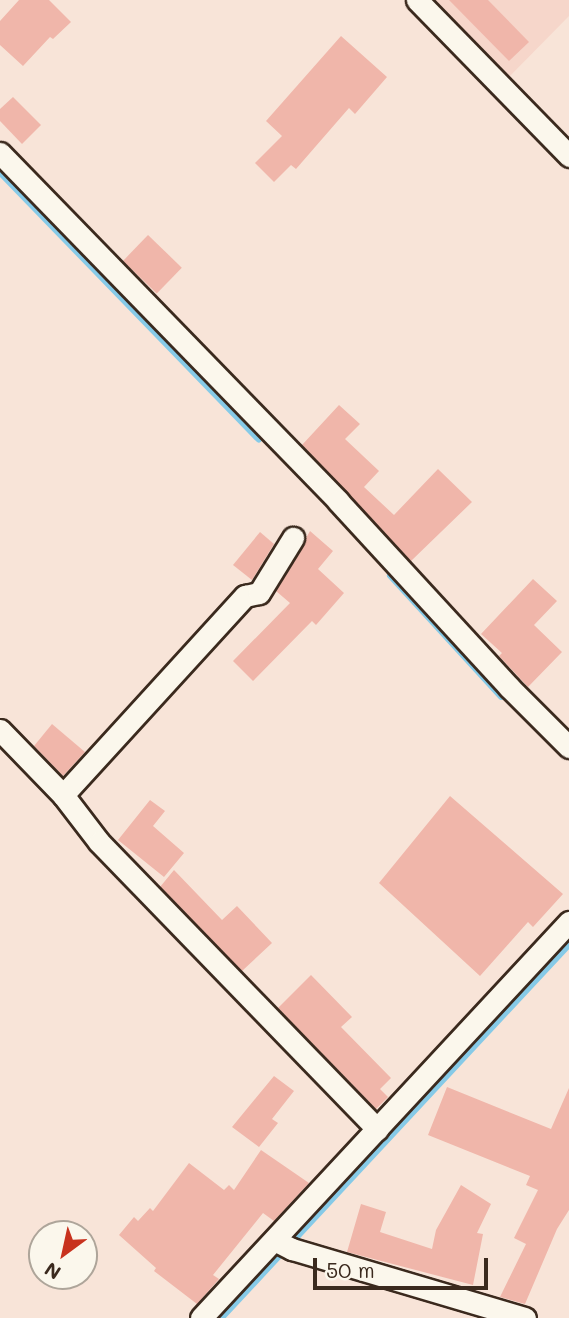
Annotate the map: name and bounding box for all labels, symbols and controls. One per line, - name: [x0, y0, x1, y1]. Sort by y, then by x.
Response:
- north arrow: [28, 1220, 98, 1290]
- scale bar: [317, 1244, 492, 1288]
- text: 50 m: [326, 1256, 375, 1283]
- text: N: [40, 1257, 65, 1286]

